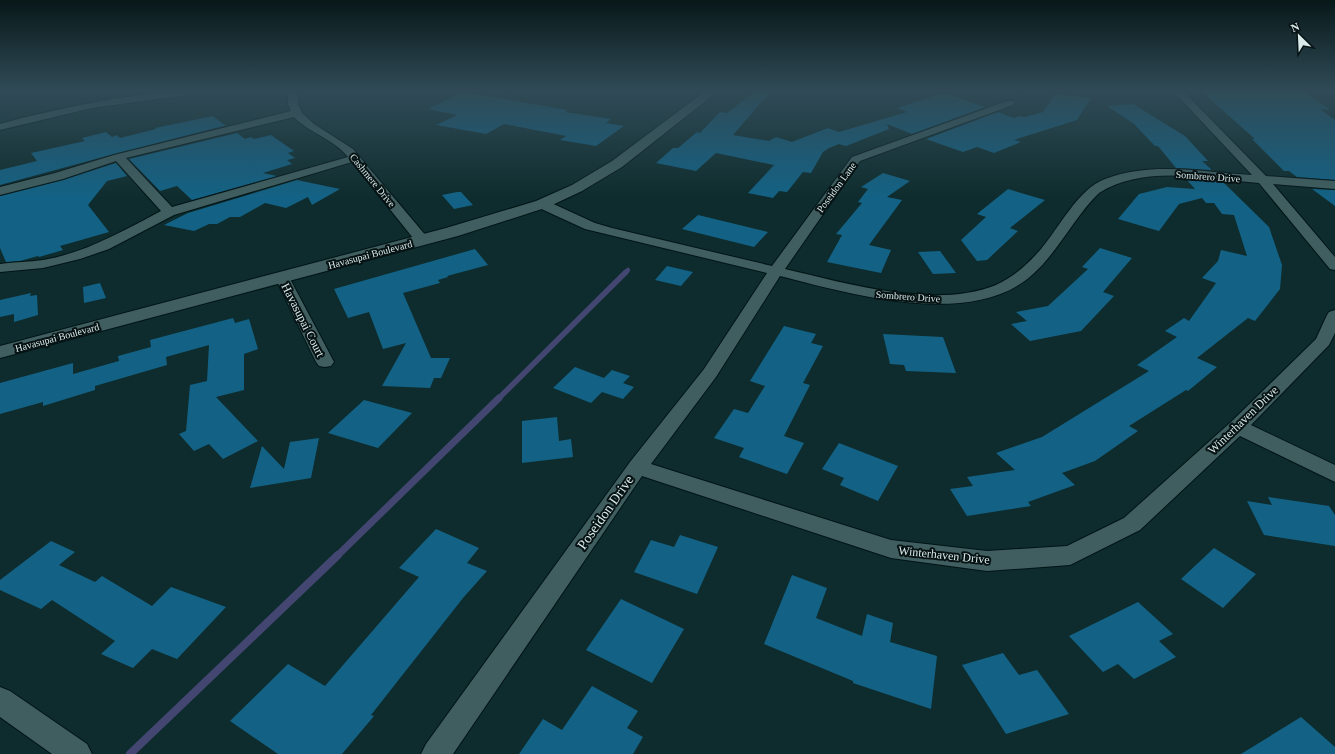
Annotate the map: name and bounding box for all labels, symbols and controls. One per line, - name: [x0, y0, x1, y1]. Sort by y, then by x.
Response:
- north arrow: [1279, 16, 1319, 56]
- text: N: [1289, 20, 1301, 34]
- street label: Cashmere Drive: [348, 151, 398, 210]
- street label: Poseidon Lane: [815, 160, 859, 214]
- street label: Sombrero Drive: [1175, 169, 1241, 184]
- street label: Havasupai Boulevard: [327, 238, 413, 271]
- street label: Havasupai Court: [278, 281, 328, 360]
- street label: Sombrero Drive: [875, 289, 941, 304]
- street label: Havasupai Boulevard: [14, 321, 100, 354]
- street label: Winterhaven Drive: [1205, 383, 1281, 457]
- street label: Poseidon Drive: [574, 472, 636, 552]
- street label: Winterhaven Drive: [898, 543, 990, 567]

